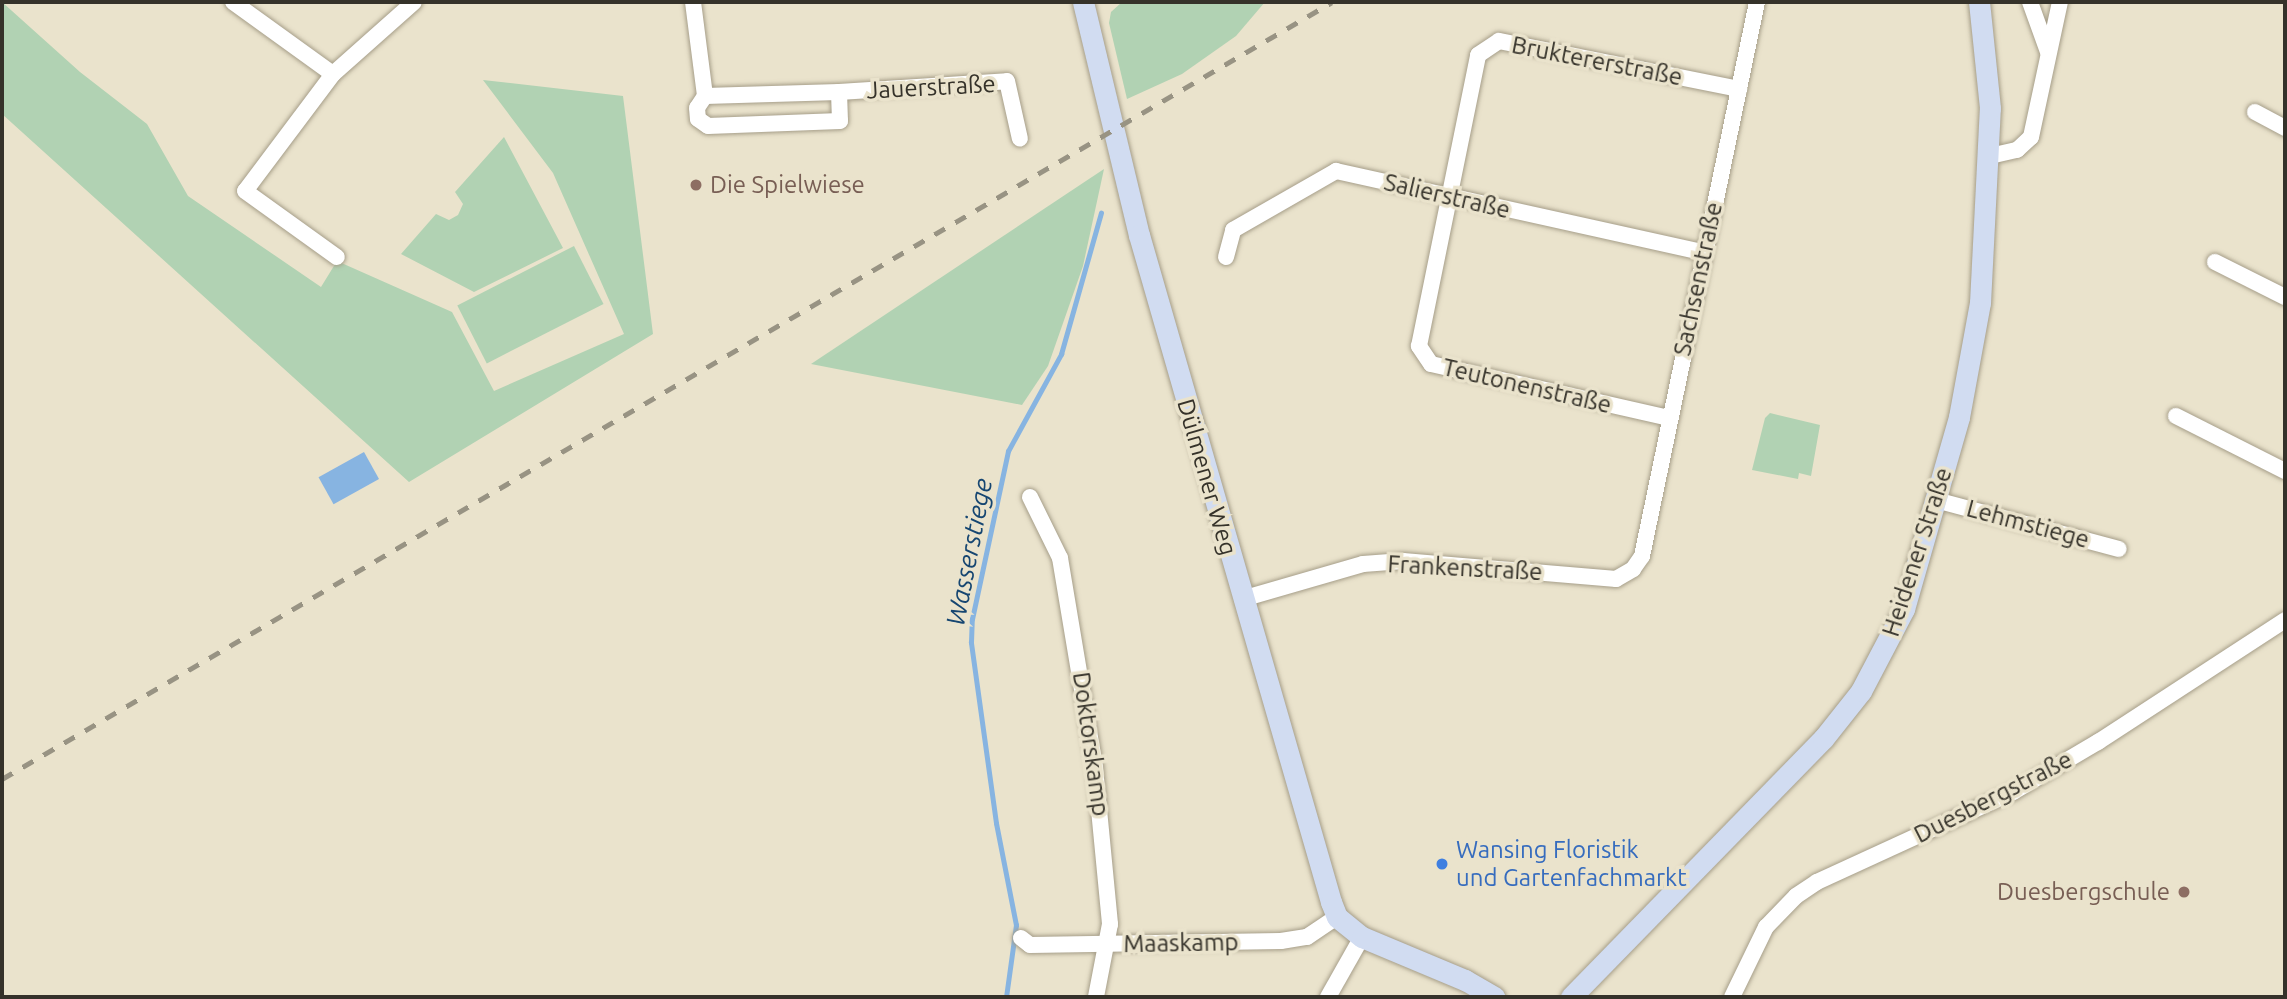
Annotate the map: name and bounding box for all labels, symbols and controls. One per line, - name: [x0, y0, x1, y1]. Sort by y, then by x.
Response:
- street label: Bruktererstraße: [1509, 30, 1685, 92]
- street label: Jauerstraße: [866, 69, 996, 105]
- street label: Salierstraße: [1381, 168, 1513, 224]
- place label: Die Spielwiese: [710, 171, 865, 199]
- marker: Die Spielwiese: [688, 177, 704, 193]
- street label: Sachsenstraße: [1668, 200, 1728, 358]
- street label: Teutonenstraße: [1440, 353, 1614, 419]
- street label: Dülmener Weg: [1171, 395, 1243, 559]
- street label: Heidener Straße: [1876, 464, 1958, 640]
- water label: Wasserstiege: [939, 476, 999, 628]
- street label: Lehmstiege: [1963, 494, 2093, 554]
- street label: Frankenstraße: [1387, 550, 1543, 586]
- street label: Doktorskamp: [1067, 670, 1115, 818]
- street label: Duesbergstraße: [1909, 745, 2077, 849]
- place label: Wansing Floristik und Gartenfachmarkt: [1456, 836, 1687, 892]
- marker: Wansing Floristik und Gartenfachmarkt: [1434, 856, 1450, 872]
- place label: Duesbergschule: [1997, 878, 2170, 906]
- marker: Duesbergschule: [2176, 884, 2192, 900]
- street label: Maaskamp: [1123, 928, 1239, 958]

